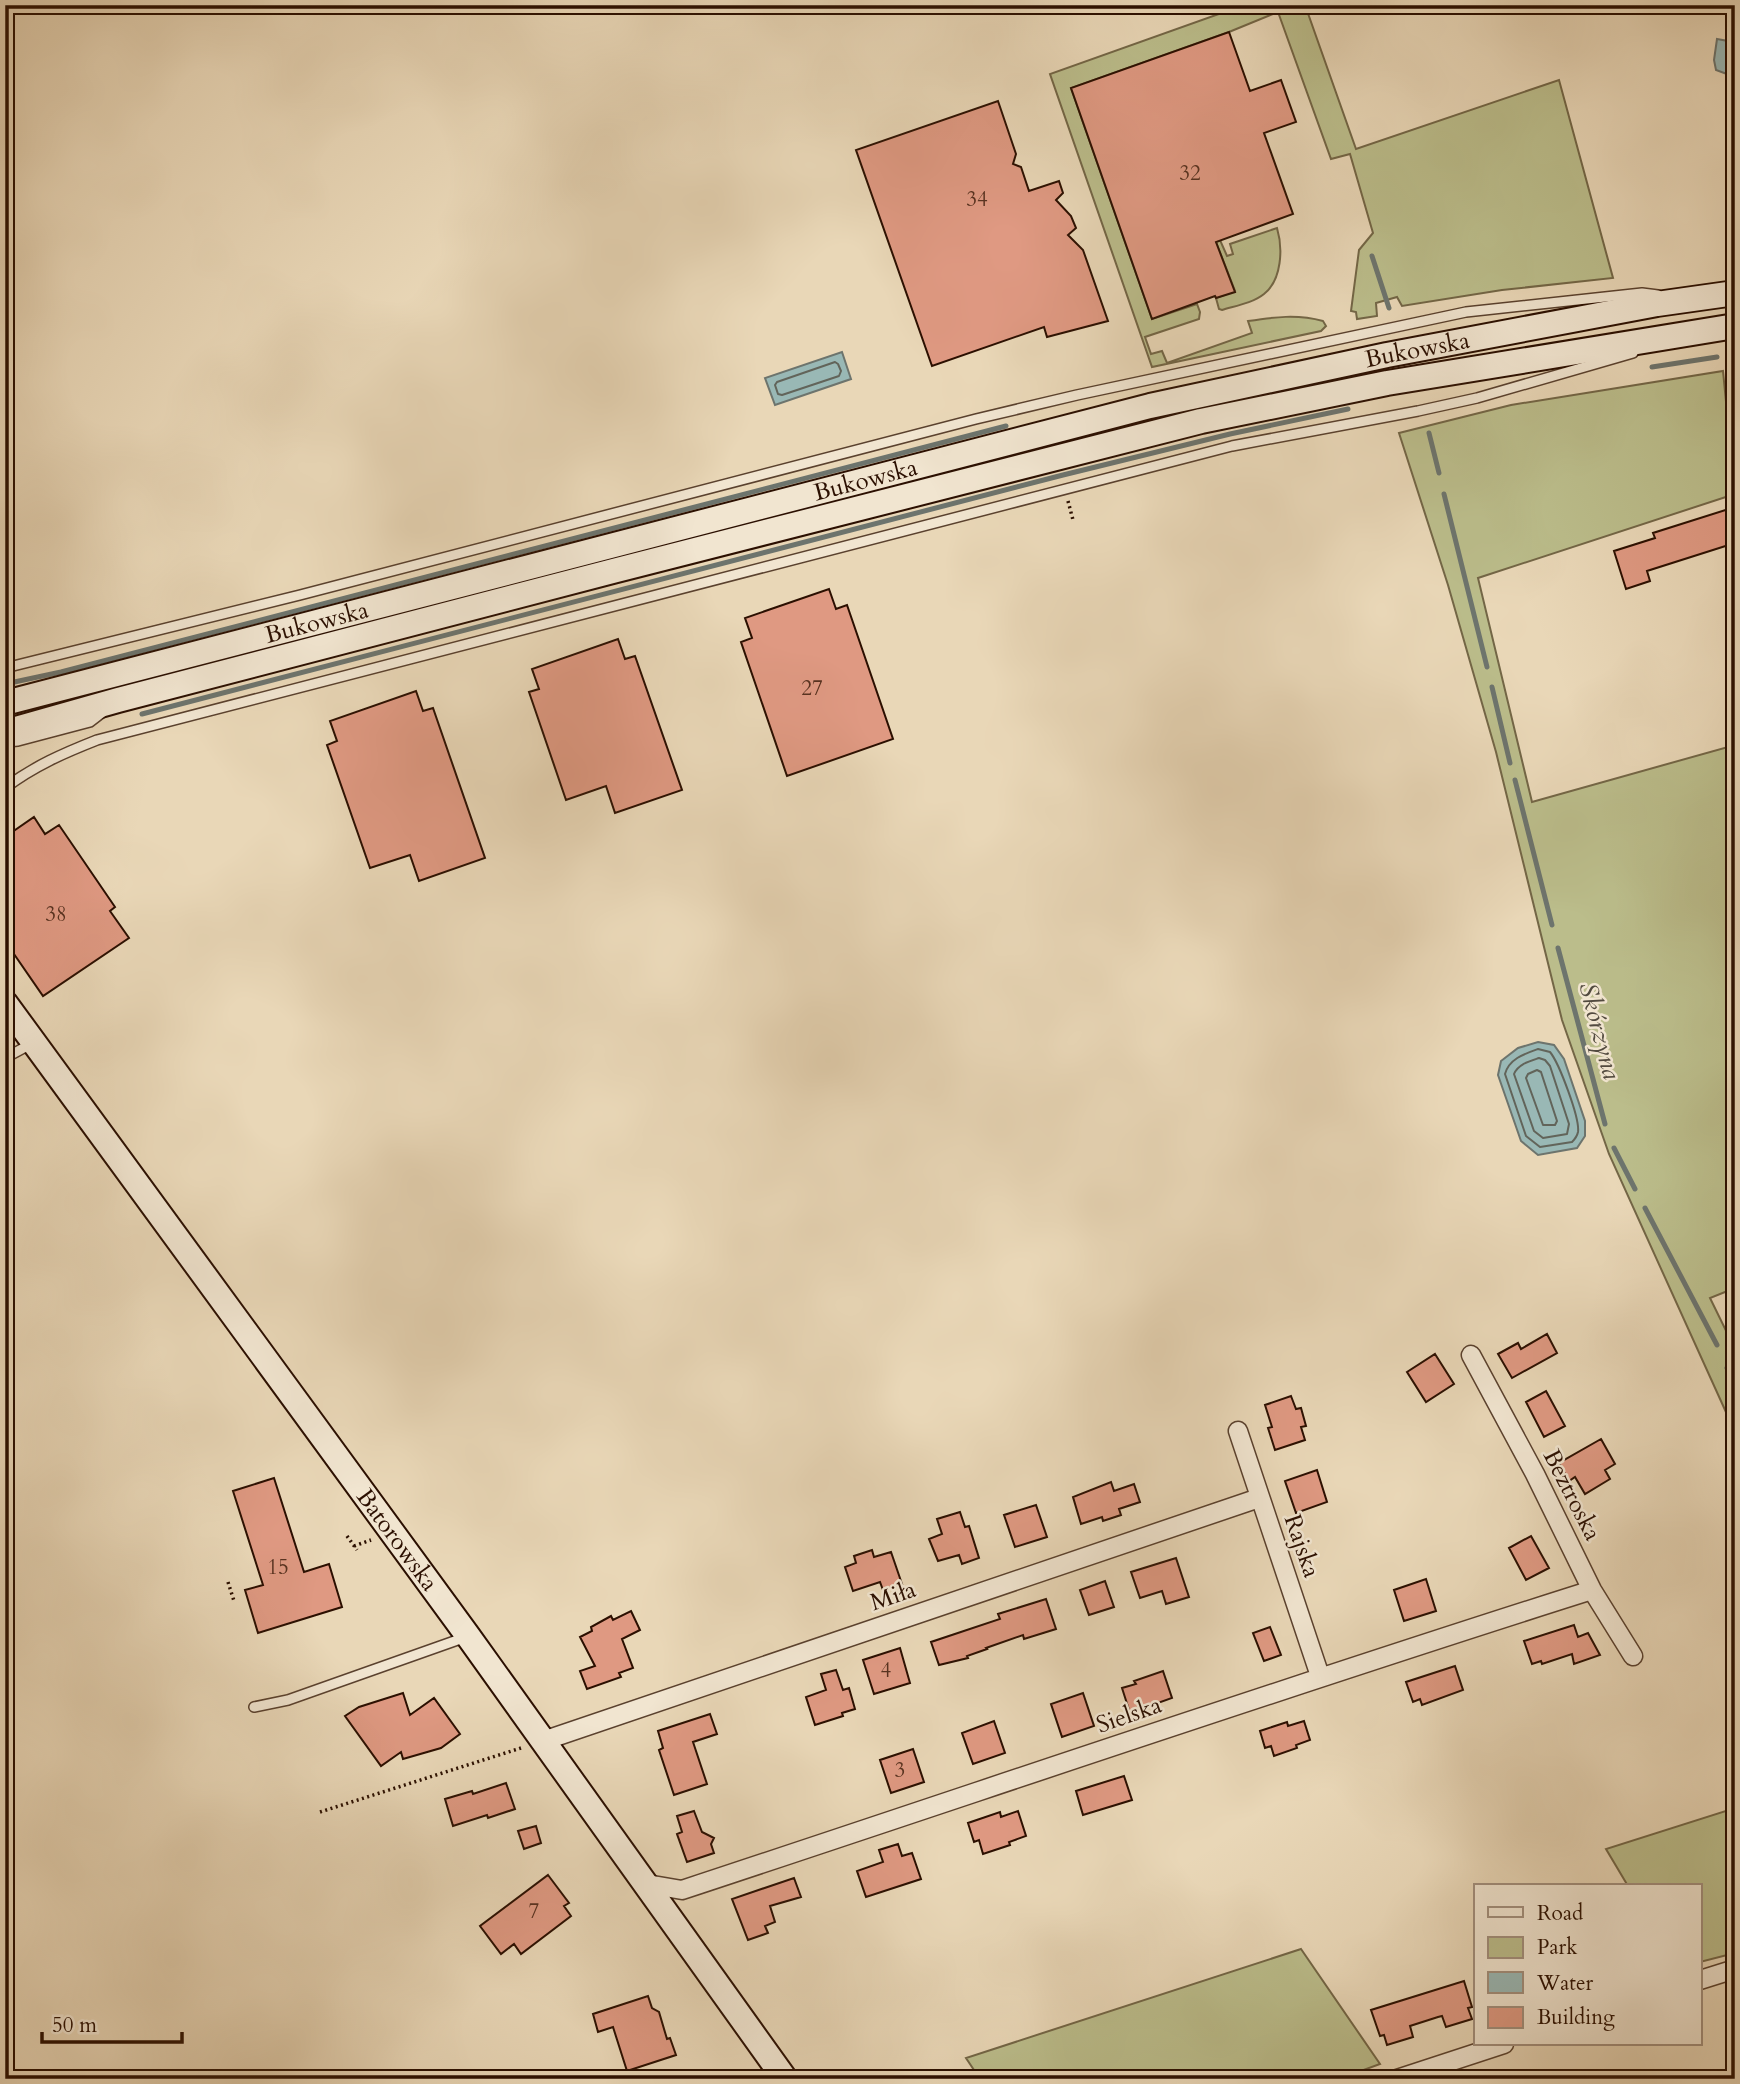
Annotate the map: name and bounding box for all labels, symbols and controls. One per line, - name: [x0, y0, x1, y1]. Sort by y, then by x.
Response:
- house number: 32: [1179, 159, 1201, 188]
- house number: 34: [966, 185, 988, 214]
- street label: Bukowska: [1362, 323, 1473, 376]
- street label: Bukowska: [810, 450, 921, 509]
- street label: Bukowska: [261, 593, 373, 651]
- house number: 27: [801, 674, 823, 703]
- house number: 38: [45, 900, 67, 929]
- water label: Skórzyna: [1570, 979, 1630, 1084]
- street label: Beztroska: [1535, 1444, 1609, 1547]
- street label: Batorowska: [349, 1482, 447, 1598]
- street label: Rajska: [1276, 1510, 1328, 1583]
- house number: 15: [267, 1553, 289, 1582]
- street label: Miła: [866, 1573, 921, 1619]
- house number: 4: [881, 1656, 892, 1685]
- street label: Sielska: [1092, 1688, 1167, 1742]
- house number: 3: [895, 1756, 905, 1785]
- legend: [1474, 1884, 1702, 2046]
- house number: 7: [529, 1897, 540, 1926]
- text: Road: [1537, 1899, 1583, 1928]
- text: Park: [1537, 1933, 1578, 1962]
- text: Water: [1536, 1969, 1593, 1998]
- scale bar: [42, 2000, 182, 2044]
- text: Building: [1537, 2003, 1615, 2032]
- text: 50 m: [52, 2011, 97, 2040]

